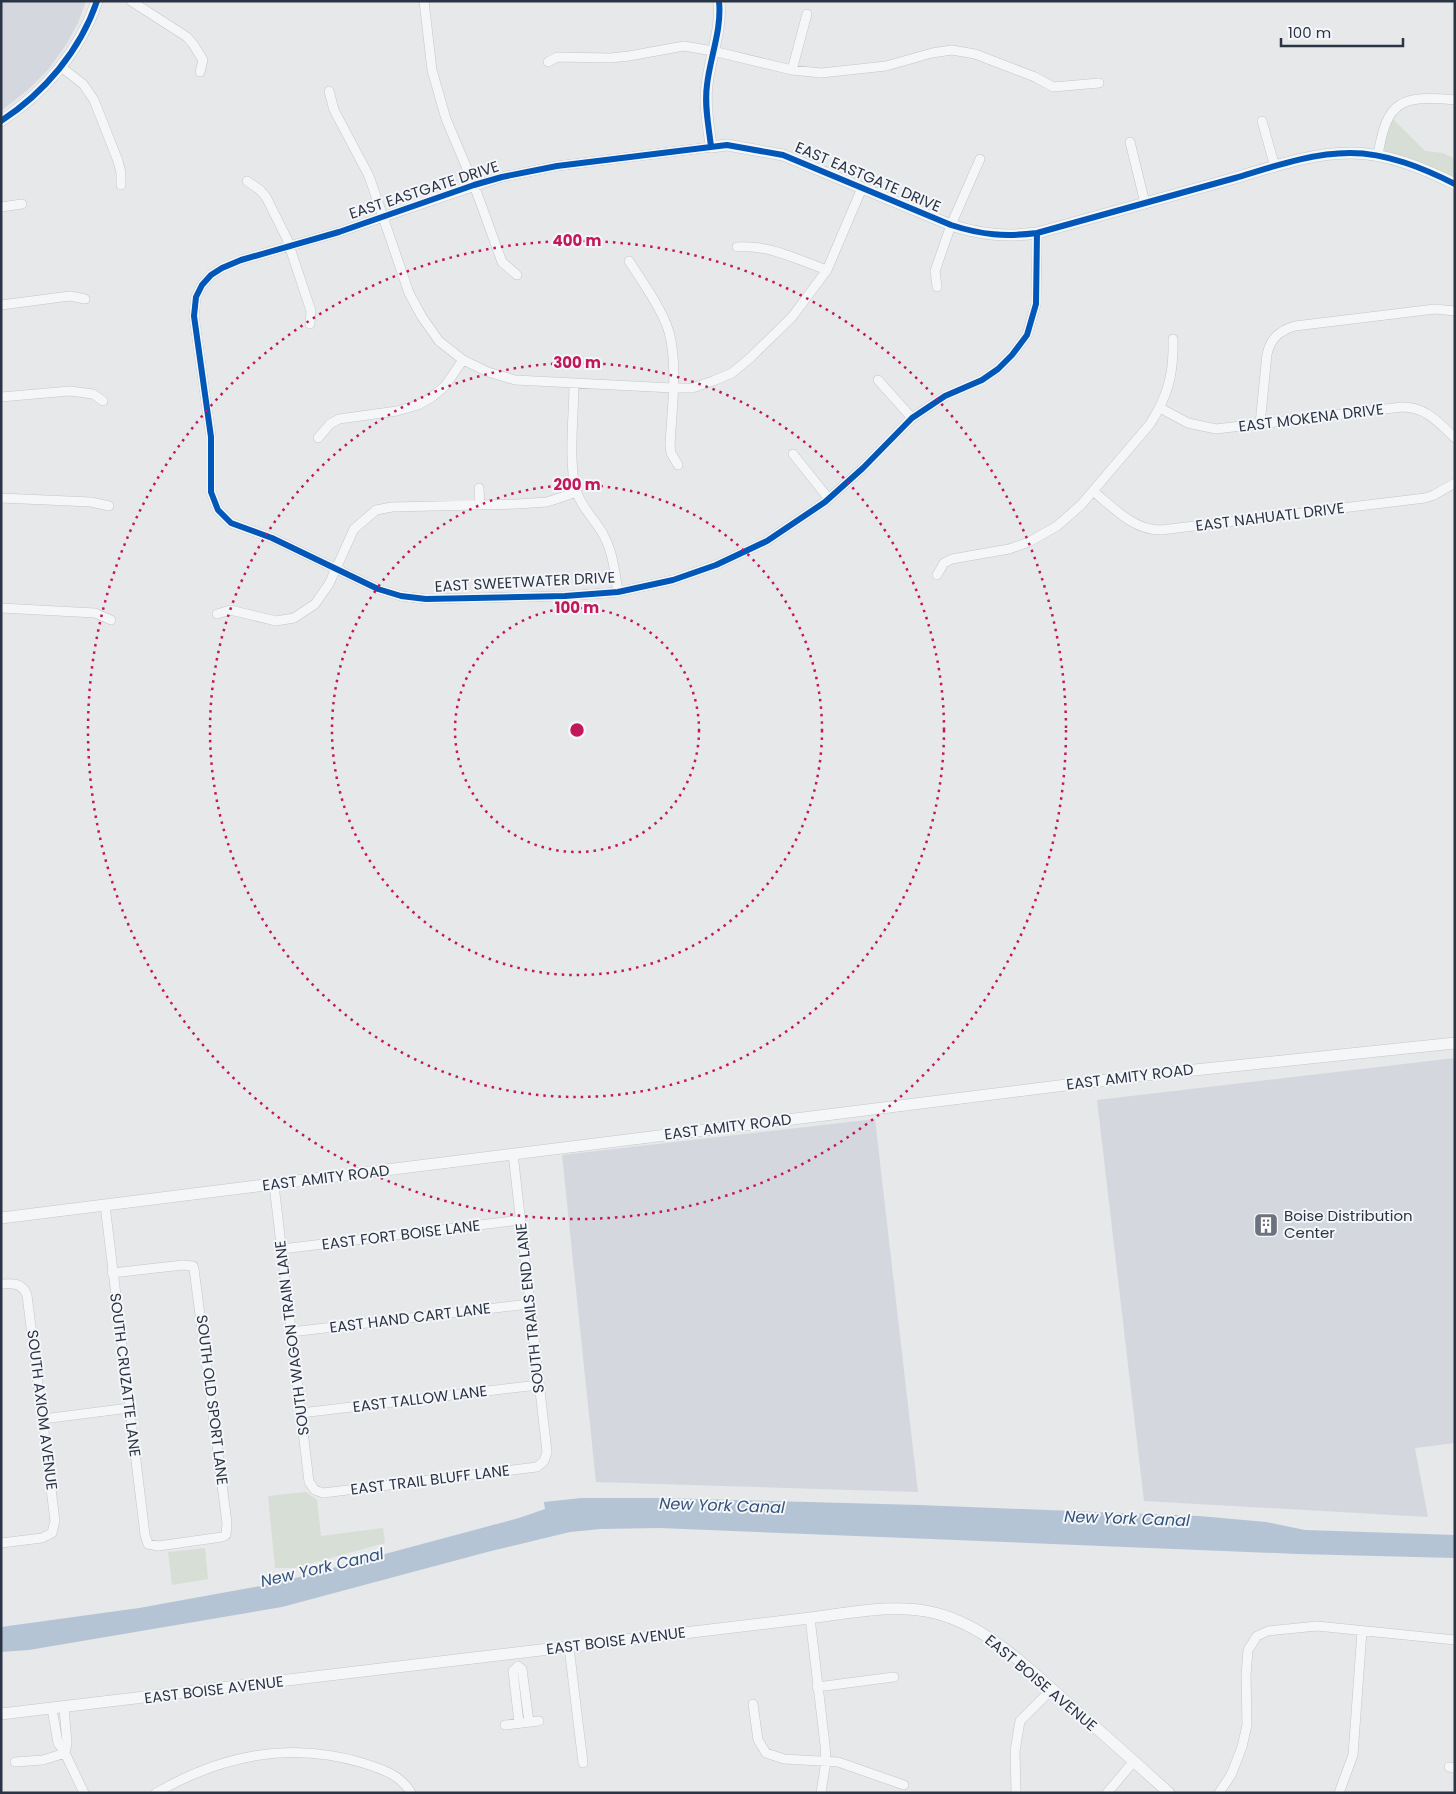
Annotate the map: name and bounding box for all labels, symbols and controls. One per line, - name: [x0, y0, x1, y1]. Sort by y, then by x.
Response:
- scale bar: [1281, 15, 1404, 47]
- text: 100 m: [1288, 22, 1331, 43]
- street label: EAST EASTGATE DRIVE: [792, 136, 944, 217]
- street label: EAST EASTGATE DRIVE: [346, 155, 501, 224]
- text: 400 m: [553, 230, 602, 251]
- text: 300 m: [553, 352, 601, 373]
- street label: EAST MOKENA DRIVE: [1237, 398, 1385, 437]
- text: 200 m: [553, 474, 601, 495]
- street label: EAST NAHUATL DRIVE: [1194, 497, 1346, 536]
- street label: EAST SWEETWATER DRIVE: [434, 566, 616, 597]
- text: 100 m: [555, 597, 599, 618]
- centre of rings: [568, 721, 586, 739]
- street label: EAST AMITY ROAD: [1065, 1058, 1195, 1095]
- street label: EAST AMITY ROAD: [663, 1108, 793, 1145]
- street label: EAST AMITY ROAD: [261, 1159, 391, 1196]
- place label: Boise Distribution Center: [1284, 1205, 1413, 1243]
- building icon: Boise Distribution Center: [1253, 1212, 1279, 1238]
- street label: EAST FORT BOISE LANE: [321, 1214, 481, 1255]
- street label: SOUTH TRAILS END LANE: [510, 1222, 549, 1394]
- street label: SOUTH WAGON TRAIN LANE: [269, 1239, 314, 1437]
- street label: SOUTH CRUZATTE LANE: [105, 1292, 146, 1458]
- street label: EAST HAND CART LANE: [328, 1297, 492, 1338]
- street label: SOUTH OLD SPORT LANE: [192, 1314, 233, 1486]
- street label: SOUTH AXIOM AVENUE: [22, 1329, 63, 1491]
- street label: EAST TALLOW LANE: [352, 1380, 488, 1417]
- street label: EAST TRAIL BLUFF LANE: [349, 1459, 511, 1500]
- water label: New York Canal: [659, 1492, 785, 1519]
- water label: New York Canal: [1064, 1505, 1190, 1532]
- water label: New York Canal: [258, 1542, 386, 1593]
- street label: EAST BOISE AVENUE: [545, 1622, 687, 1659]
- street label: EAST BOISE AVENUE: [981, 1630, 1102, 1736]
- street label: EAST BOISE AVENUE: [143, 1671, 285, 1708]

